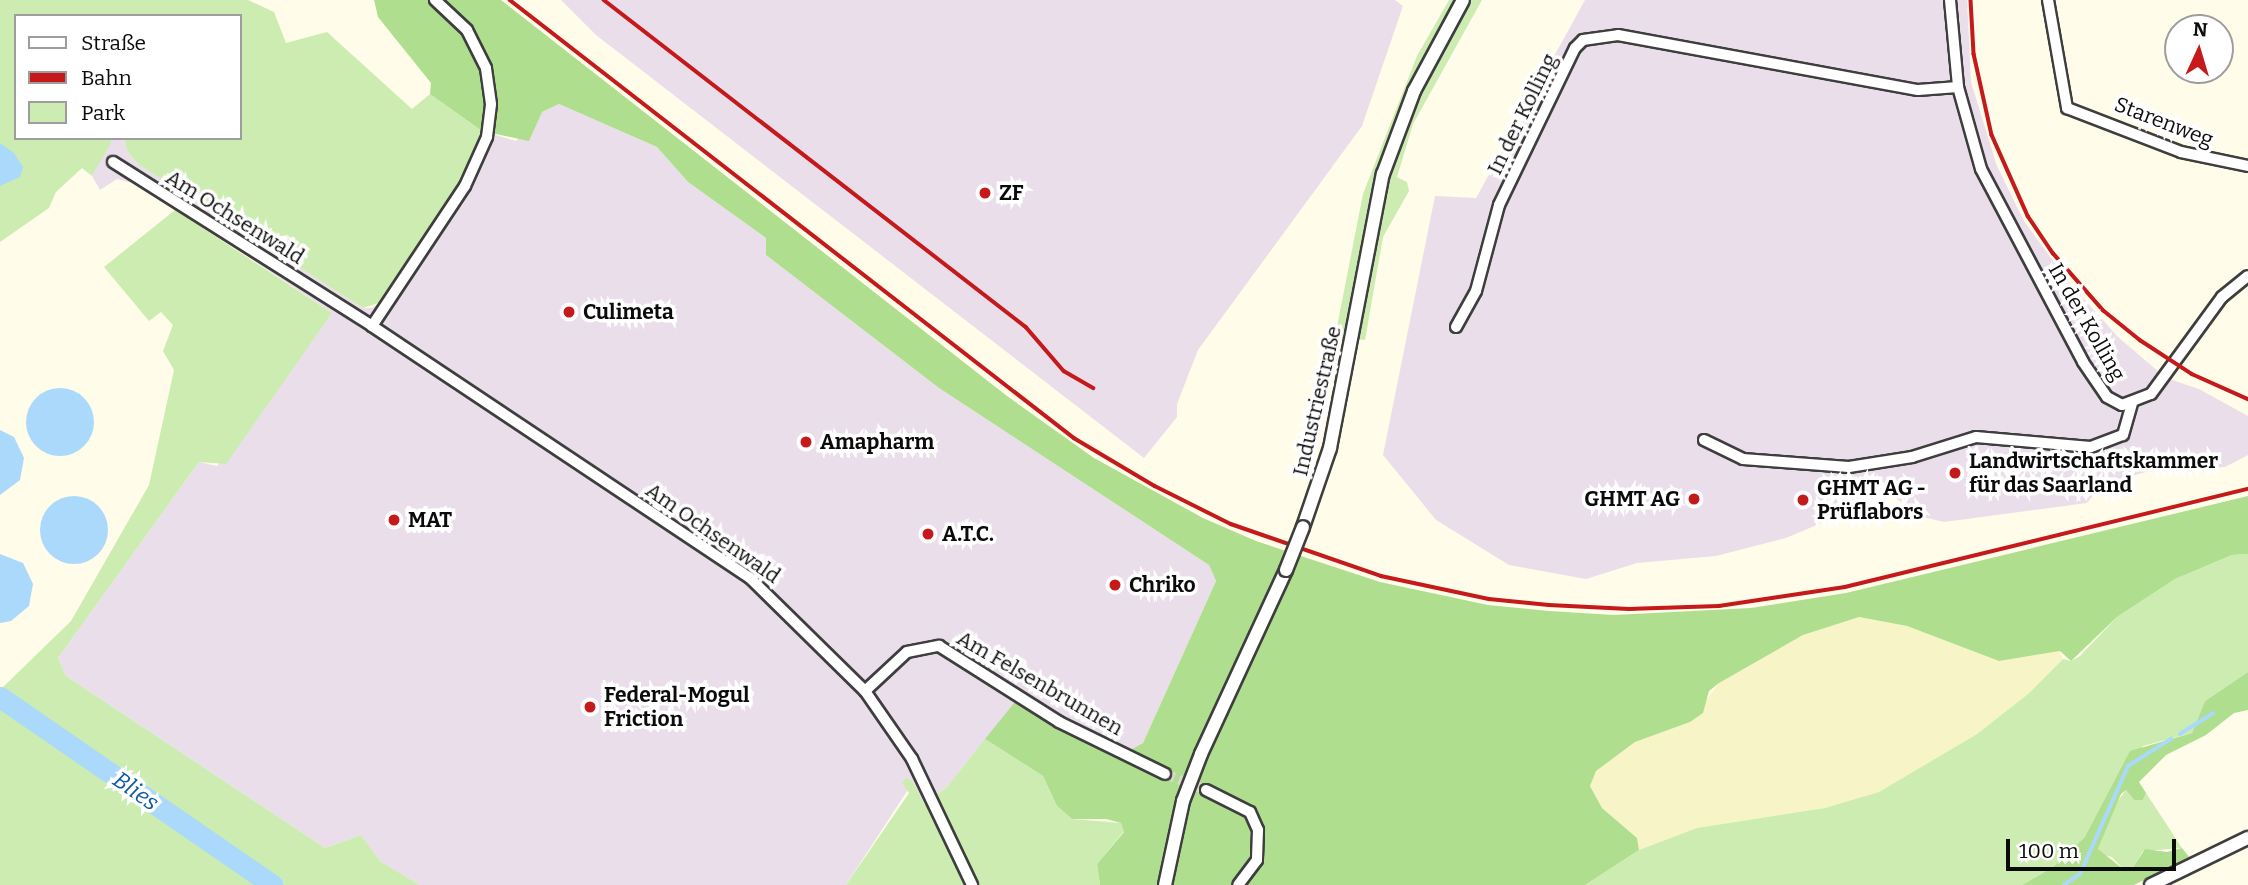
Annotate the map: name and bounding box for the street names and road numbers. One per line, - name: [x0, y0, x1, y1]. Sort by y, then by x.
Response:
- street label: In der Kolling: [1482, 49, 1562, 179]
- street label: Starenweg: [2111, 92, 2217, 152]
- street label: Am Ochsenwald: [161, 164, 309, 270]
- street label: In der Kolling: [2043, 259, 2131, 385]
- street label: Industriestraße: [1287, 324, 1347, 478]
- street label: Am Ochsenwald: [641, 477, 785, 589]
- street label: Am Felsenbrunnen: [952, 625, 1128, 741]

